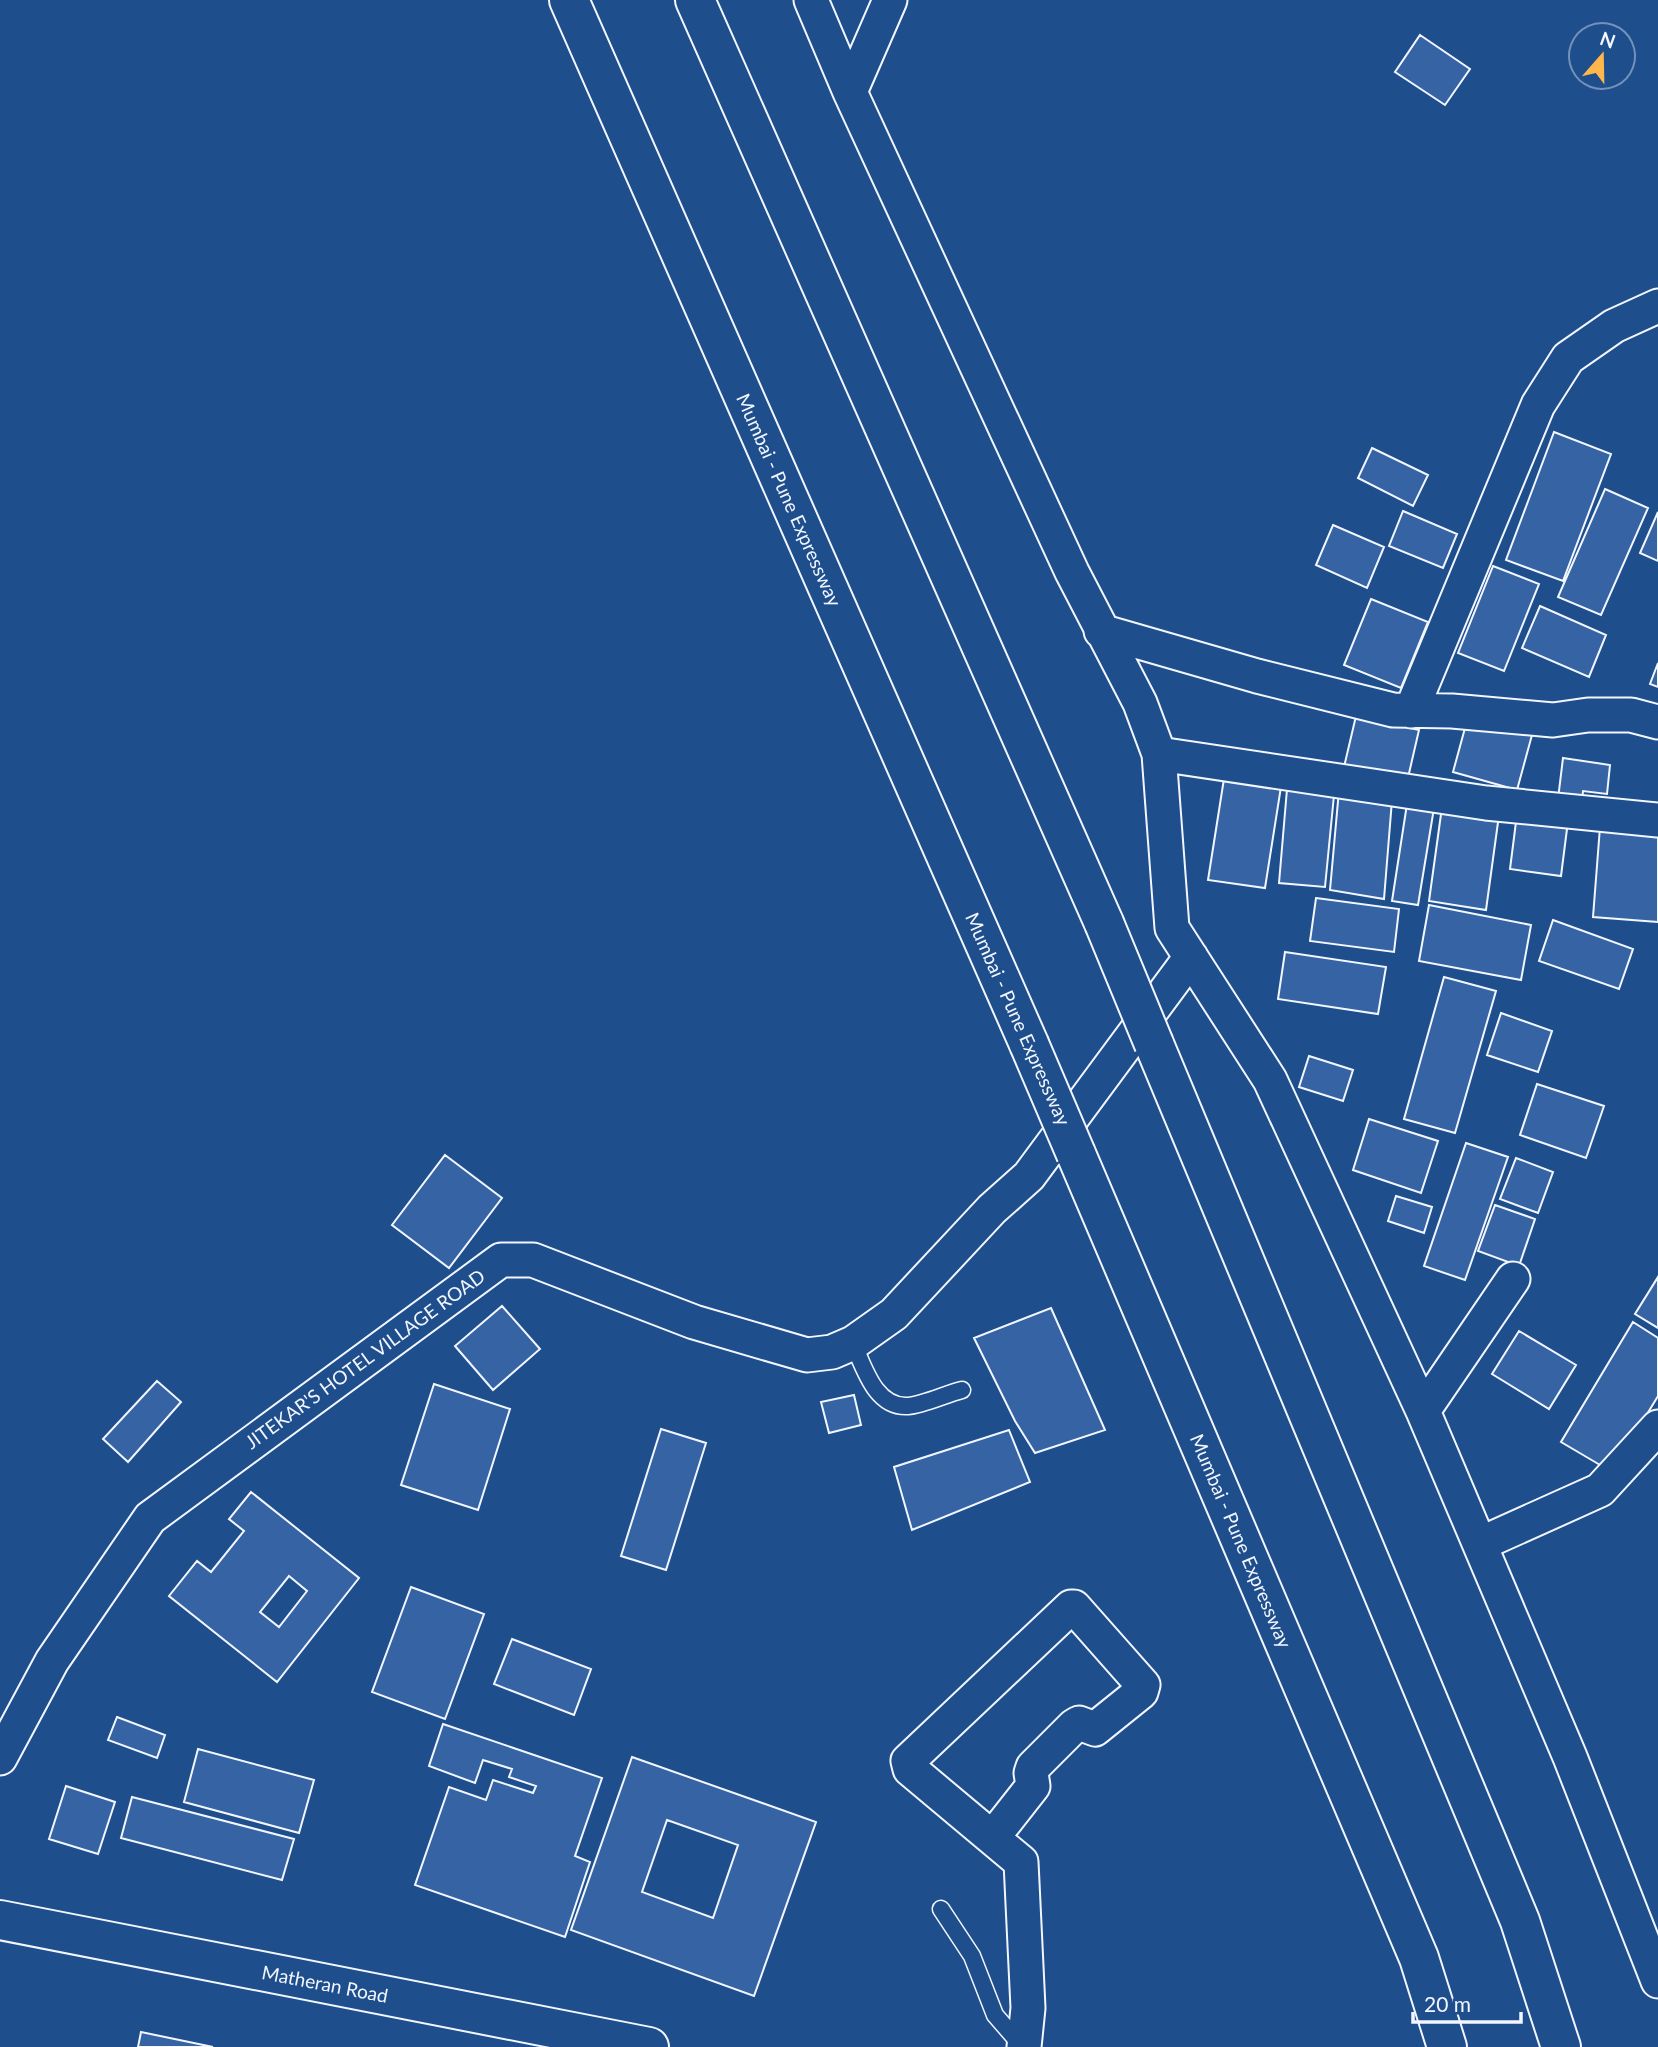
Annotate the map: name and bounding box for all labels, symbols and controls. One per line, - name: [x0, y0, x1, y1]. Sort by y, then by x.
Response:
- north arrow: [1567, 21, 1637, 91]
- text: N: [1597, 26, 1619, 53]
- street label: Mumbai - Pune Expressway: [732, 390, 847, 610]
- street label: Mumbai - Pune Expressway: [961, 909, 1076, 1129]
- street label: JITEKAR'S HOTEL VILLAGE ROAD: [240, 1264, 489, 1453]
- street label: Mumbai - Pune Expressway: [1186, 1430, 1297, 1652]
- street label: Matheran Road: [260, 1960, 390, 2007]
- scale bar: [1413, 1980, 1522, 2024]
- text: 20 m: [1424, 1991, 1471, 2016]

